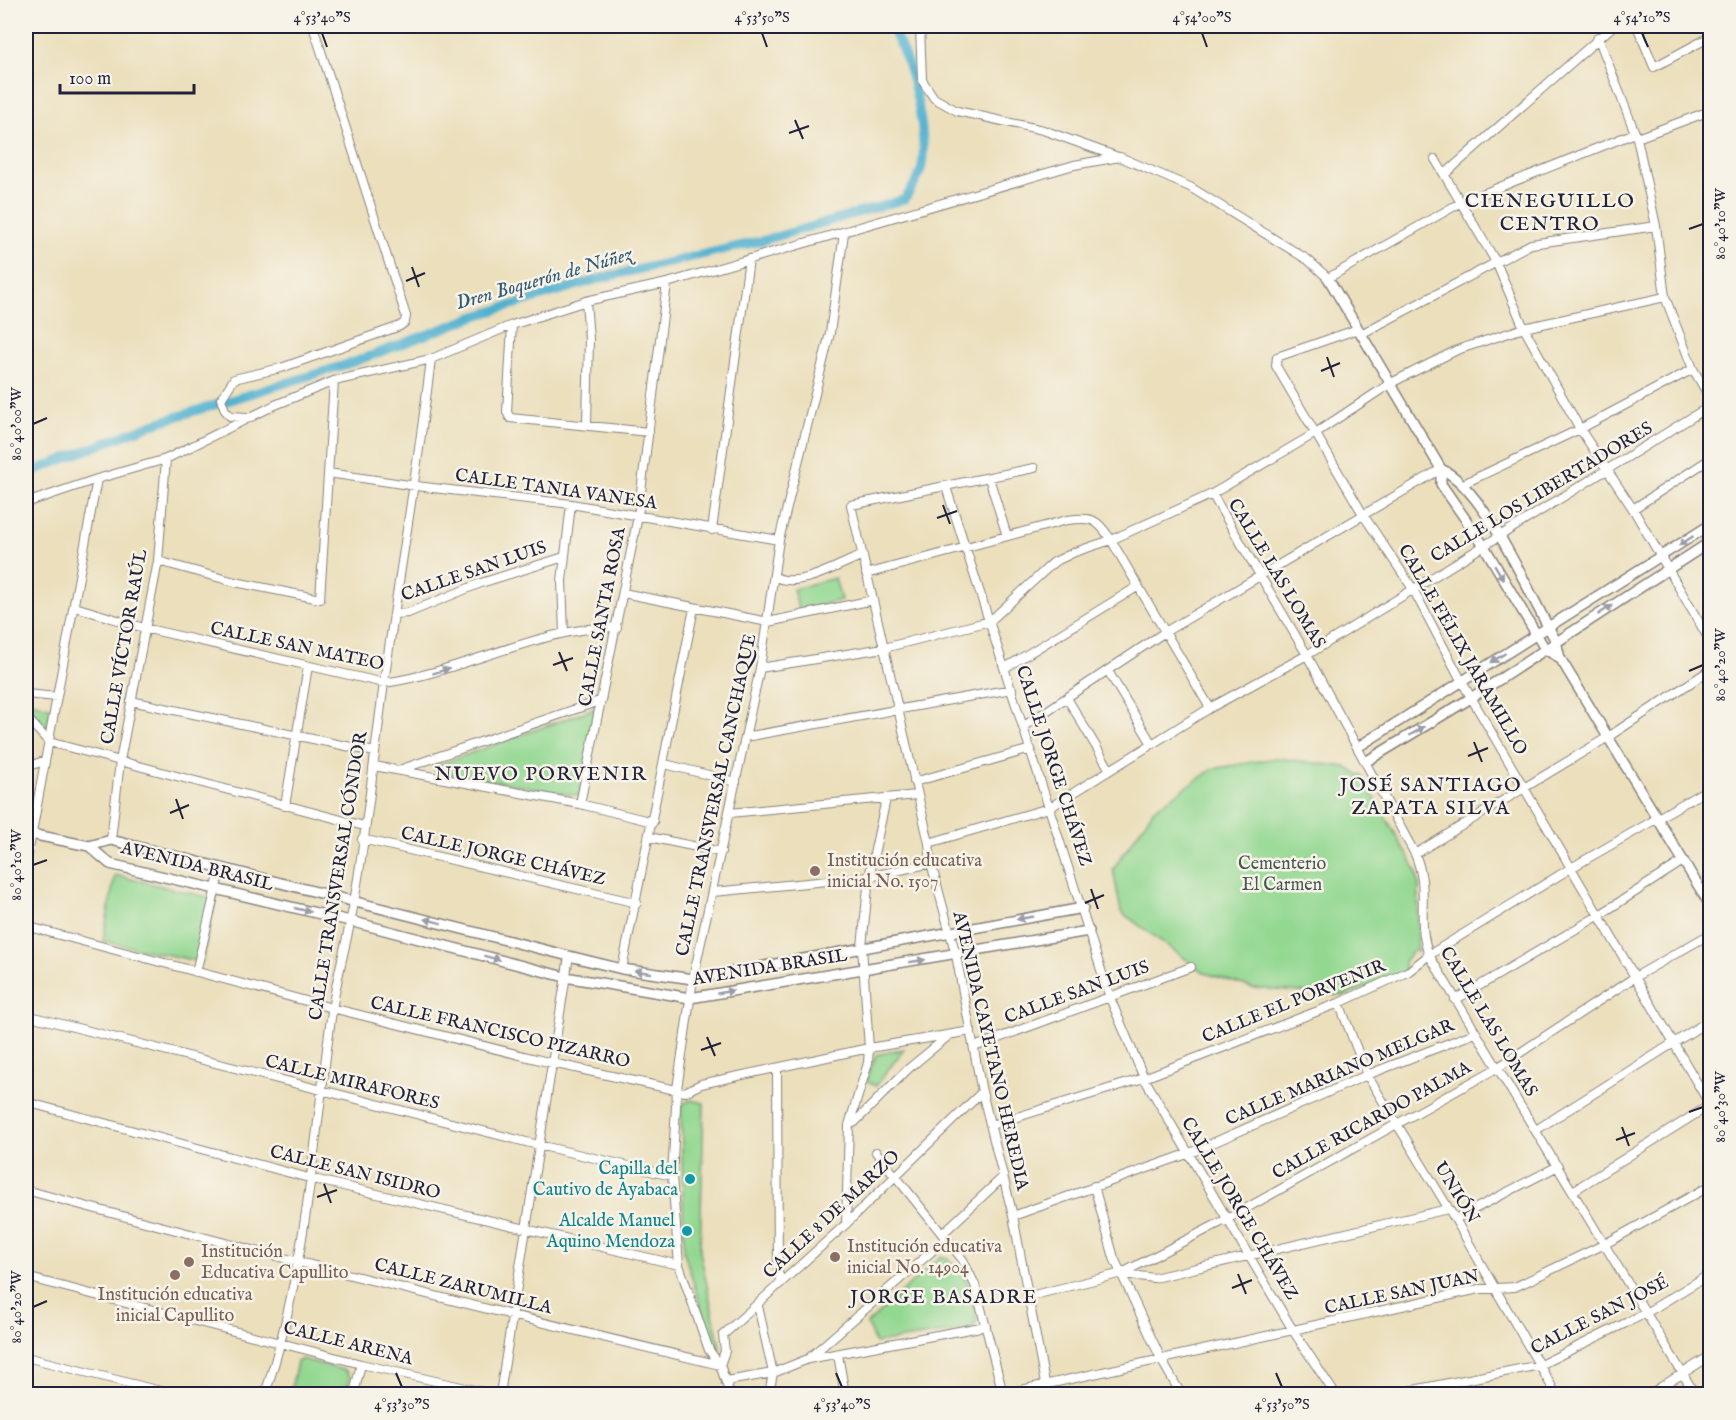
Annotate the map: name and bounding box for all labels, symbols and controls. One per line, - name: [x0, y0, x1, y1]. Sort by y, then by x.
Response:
- text: 4°53'40"S: [293, 8, 351, 27]
- text: 4°53'50"S: [734, 8, 790, 27]
- text: 4°54'00"S: [1173, 8, 1231, 27]
- text: 4°54'10"S: [1614, 8, 1671, 27]
- scale bar: [60, 57, 194, 95]
- text: 100 m: [69, 68, 111, 91]
- text: 80°40'10"W: [1711, 188, 1730, 260]
- district label: CIENEGUILLO CENTRO: [1465, 189, 1635, 237]
- water label: Dren Boquerón de Núñez: [453, 241, 637, 316]
- text: 80°40'00"W: [7, 387, 26, 461]
- street label: CALLE LOS LIBERTADORES: [1427, 417, 1657, 569]
- street label: CALLE TANIA VANESA: [454, 464, 659, 516]
- street label: CALLE LAS LOMAS: [1222, 495, 1330, 653]
- street label: CALLE SANTA ROSA: [574, 525, 632, 709]
- one-way arrow: [1678, 535, 1694, 546]
- street label: CALLE SAN LUIS: [398, 536, 550, 608]
- street label: CALLE FÉLIX JARAMILLO: [1392, 539, 1534, 760]
- street label: CALLE VÍCTOR RAÚL: [95, 547, 154, 746]
- one-way arrow: [1494, 564, 1505, 580]
- one-way arrow: [1597, 604, 1613, 615]
- street label: CALLE SAN MATEO: [208, 617, 386, 677]
- text: 80°40'20"W: [1711, 628, 1730, 702]
- street label: CALLE TRANSVERSAL CANCHAQUE: [672, 632, 762, 958]
- one-way arrow: [1490, 653, 1506, 664]
- street label: CALLE JORGE CHÁVEZ: [1010, 662, 1098, 869]
- one-way arrow: [432, 666, 450, 675]
- one-way arrow: [1409, 725, 1425, 736]
- street label: CALLE TRANSVERSAL CÓNDOR: [303, 728, 373, 1022]
- district label: NUEVO PORVENIR: [434, 762, 648, 787]
- district label: JOSÉ SANTIAGO ZAPATA SILVA: [1338, 773, 1522, 821]
- street label: CALLE JORGE CHÁVEZ: [398, 820, 608, 892]
- text: 80°40'10"W: [7, 829, 26, 901]
- street label: AVENIDA BRASIL: [117, 837, 276, 897]
- place label: Institución educativa inicial No. 1507: [827, 850, 982, 894]
- park label: Cementerio El Carmen: [1238, 853, 1326, 897]
- marker: Institución educativa inicial No. 1507: [808, 864, 822, 878]
- one-way arrow: [294, 905, 313, 915]
- street label: AVENIDA CAYETANO HEREDIA: [946, 908, 1034, 1194]
- one-way arrow: [1016, 913, 1035, 922]
- one-way arrow: [424, 916, 442, 925]
- street label: CALLE LAS LOMAS: [1434, 943, 1542, 1101]
- street label: AVENIDA BRASIL: [690, 944, 849, 992]
- one-way arrow: [483, 954, 501, 964]
- street label: CALLE EL PORVENIR: [1199, 954, 1390, 1049]
- one-way arrow: [908, 956, 927, 965]
- street label: CALLE SAN LUIS: [1001, 956, 1153, 1030]
- one-way arrow: [633, 967, 652, 976]
- one-way arrow: [715, 988, 734, 997]
- street label: CALLE FRANCISCO PIZARRO: [368, 992, 632, 1074]
- street label: CALLE MARIANO MELGAR: [1222, 1014, 1459, 1132]
- street label: CALLE MIRAFORES: [262, 1050, 442, 1116]
- street label: CALLE RICARDO PALMA: [1268, 1056, 1476, 1185]
- text: 80°40'30"W: [1711, 1071, 1730, 1143]
- street label: CALLE JORGE CHÁVEZ: [1175, 1112, 1305, 1305]
- street label: CALLE SAN ISIDRO: [267, 1141, 443, 1205]
- street label: CALLE 8 DE MARZO: [759, 1146, 905, 1284]
- street label: UNIÓN: [1428, 1157, 1486, 1229]
- place label: Capilla del Cautivo de Ayabaca: [533, 1158, 678, 1202]
- marker: Capilla del Cautivo de Ayabaca: [683, 1172, 697, 1186]
- place label: Alcalde Manuel Aquino Mendoza: [546, 1210, 675, 1254]
- marker: Alcalde Manuel Aquino Mendoza: [680, 1224, 694, 1238]
- place label: Institución educativa inicial No. 14904: [847, 1236, 1002, 1280]
- place label: Institución Educativa Capullito: [201, 1241, 349, 1285]
- marker: Institución educativa inicial No. 14904: [828, 1250, 842, 1264]
- street label: CALLE ZARUMILLA: [372, 1254, 555, 1320]
- marker: Institución Educativa Capullito: [182, 1255, 196, 1269]
- street label: CALLE SAN JUAN: [1323, 1265, 1482, 1321]
- marker: Institución educativa inicial Capullito: [168, 1268, 182, 1282]
- text: 80°40'20"W: [7, 1270, 26, 1344]
- street label: CALLE SAN JOSÉ: [1526, 1270, 1673, 1361]
- place label: Institución educativa inicial Capullito: [97, 1284, 253, 1328]
- district label: JORGE BASADRE: [848, 1285, 1038, 1310]
- street label: CALLE ARENA: [281, 1317, 416, 1371]
- text: 4°53'30"S: [374, 1395, 430, 1414]
- text: 4°53'40"S: [813, 1395, 871, 1414]
- text: 4°53'50"S: [1254, 1395, 1310, 1414]

